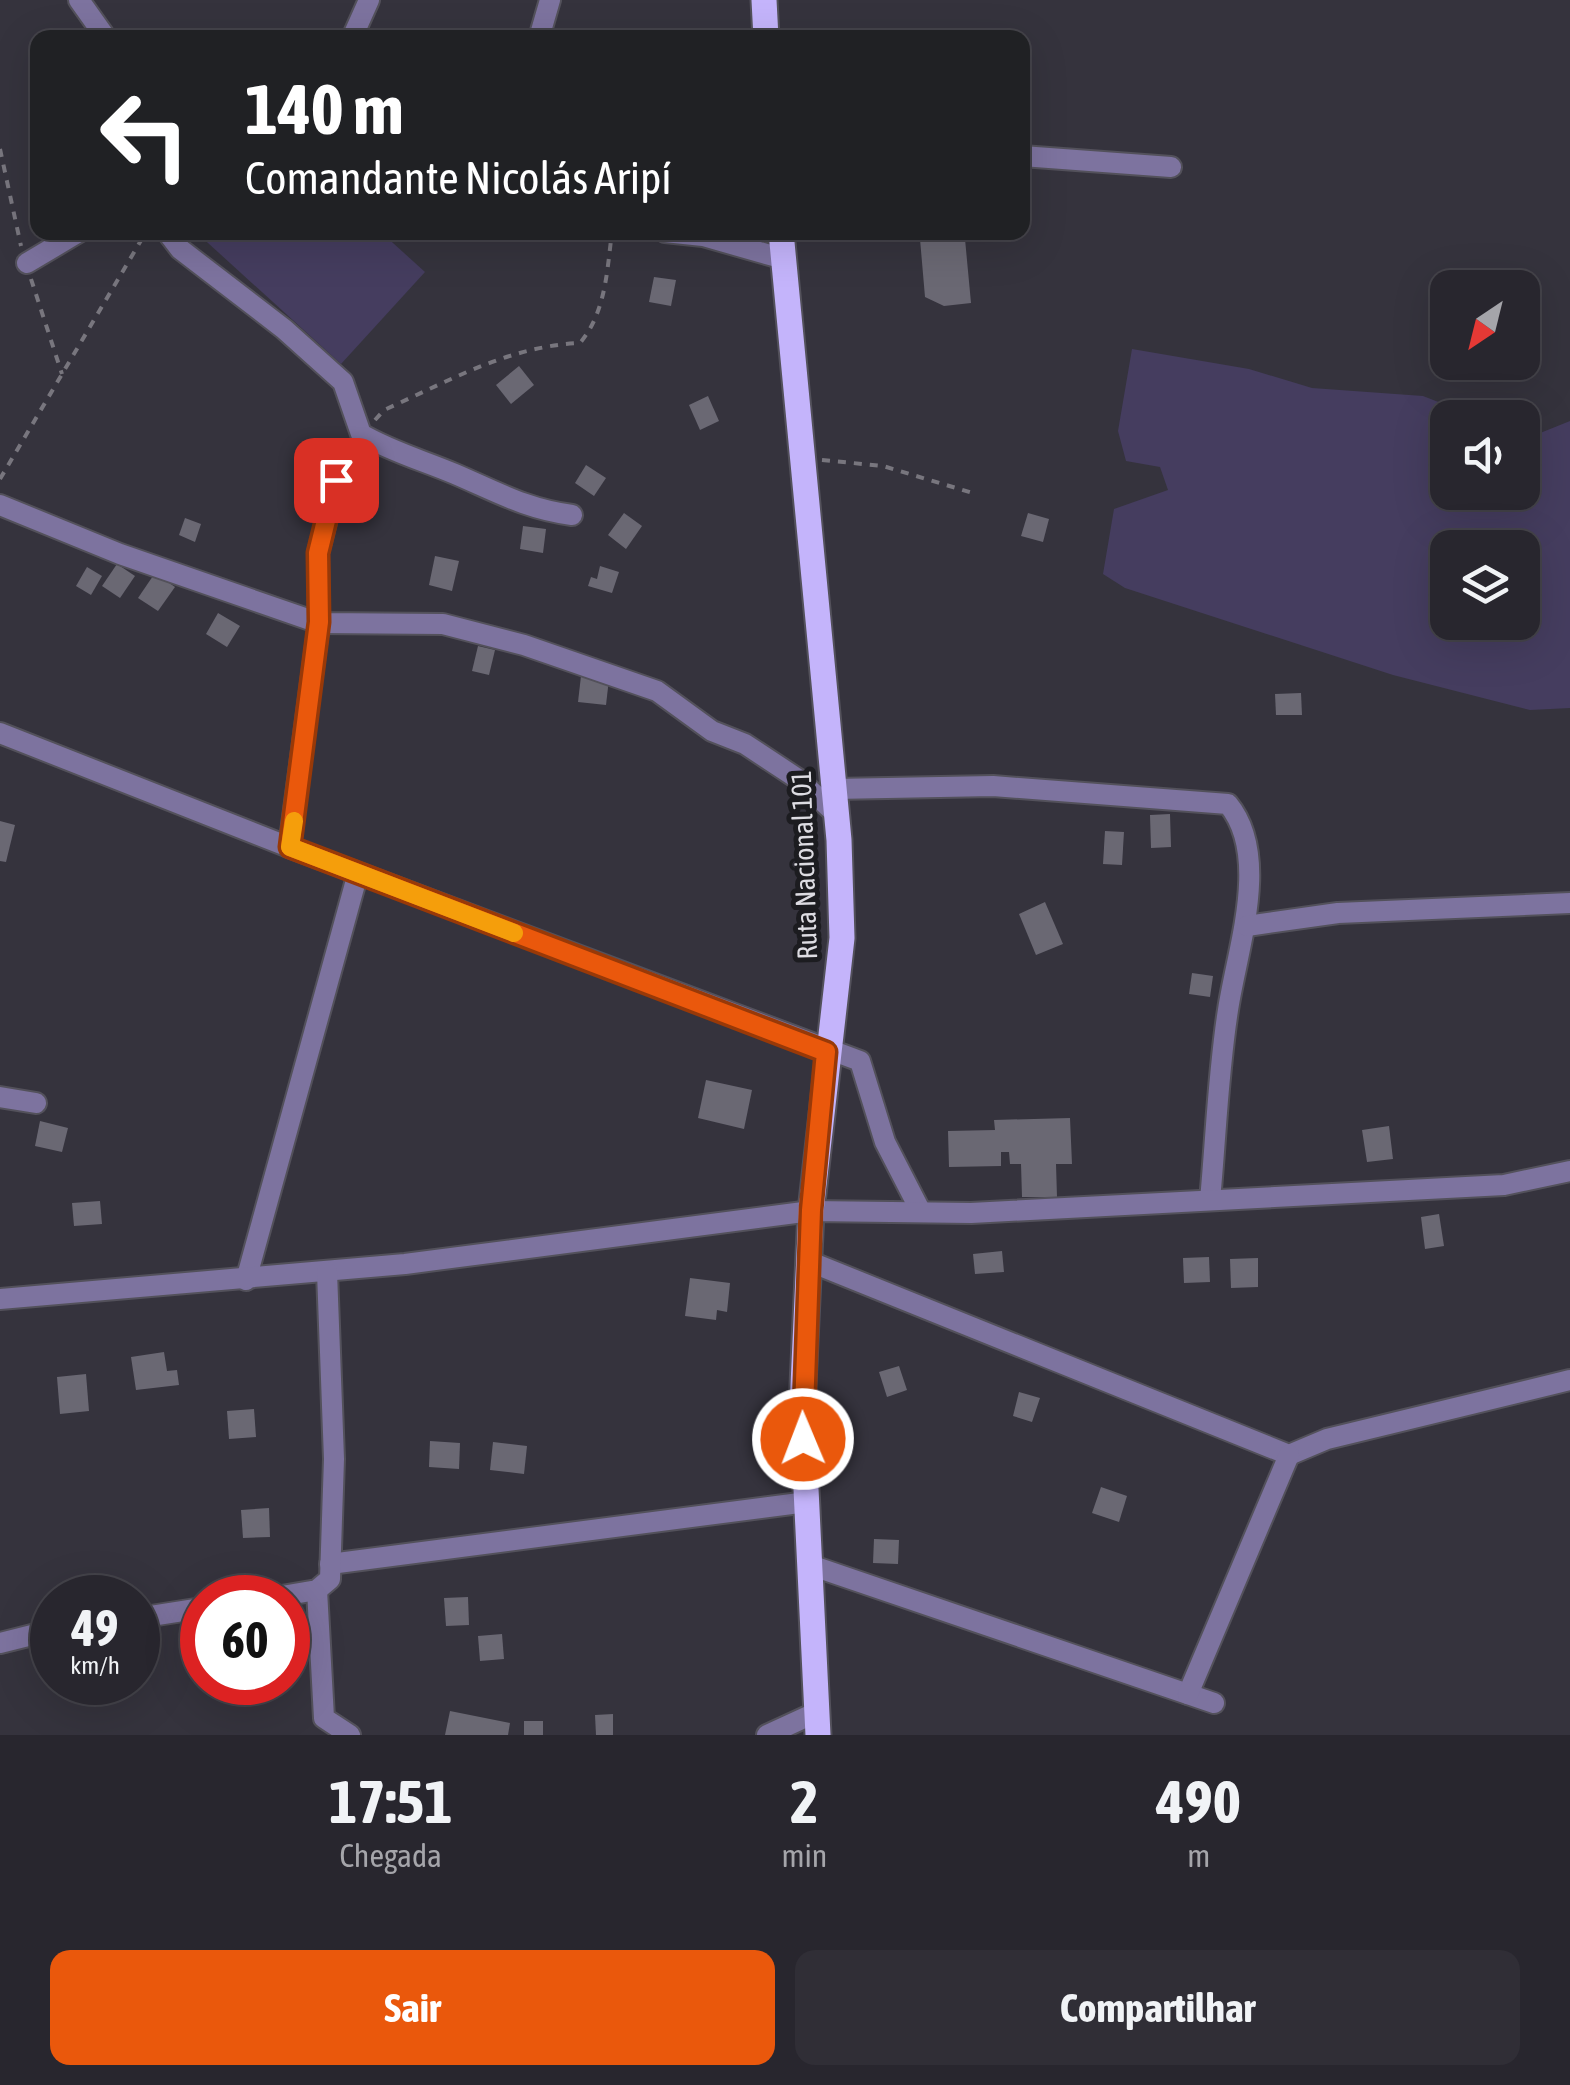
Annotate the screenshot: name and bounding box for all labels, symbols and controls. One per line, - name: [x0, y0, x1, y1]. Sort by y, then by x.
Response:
- text: 140 m: [245, 69, 404, 149]
- icon: left: [80, 70, 210, 200]
- text: Comandante Nicolás Aripí: [245, 152, 672, 204]
- north arrow: [1430, 270, 1540, 380]
- map controls: [1430, 270, 1540, 640]
- button: sound: [1430, 400, 1540, 510]
- pin: [294, 438, 379, 523]
- icon: arrive: [309, 453, 364, 508]
- button: layers: [1430, 530, 1540, 640]
- street label: Ruta Nacional 101: [785, 770, 823, 960]
- position arrow: [751, 1387, 855, 1491]
- speed limit sign: 60: [180, 1575, 310, 1705]
- text: 49: [71, 1599, 118, 1657]
- text: km/h: [70, 1651, 120, 1679]
- text: 17:51: [329, 1767, 452, 1836]
- text: 2: [790, 1767, 819, 1836]
- text: 490: [1156, 1767, 1241, 1836]
- text: Chegada: [339, 1837, 442, 1874]
- text: min: [781, 1837, 827, 1874]
- text: m: [1187, 1837, 1210, 1874]
- button: Sair: [50, 1950, 775, 2065]
- button: Compartilhar: [795, 1950, 1520, 2065]

